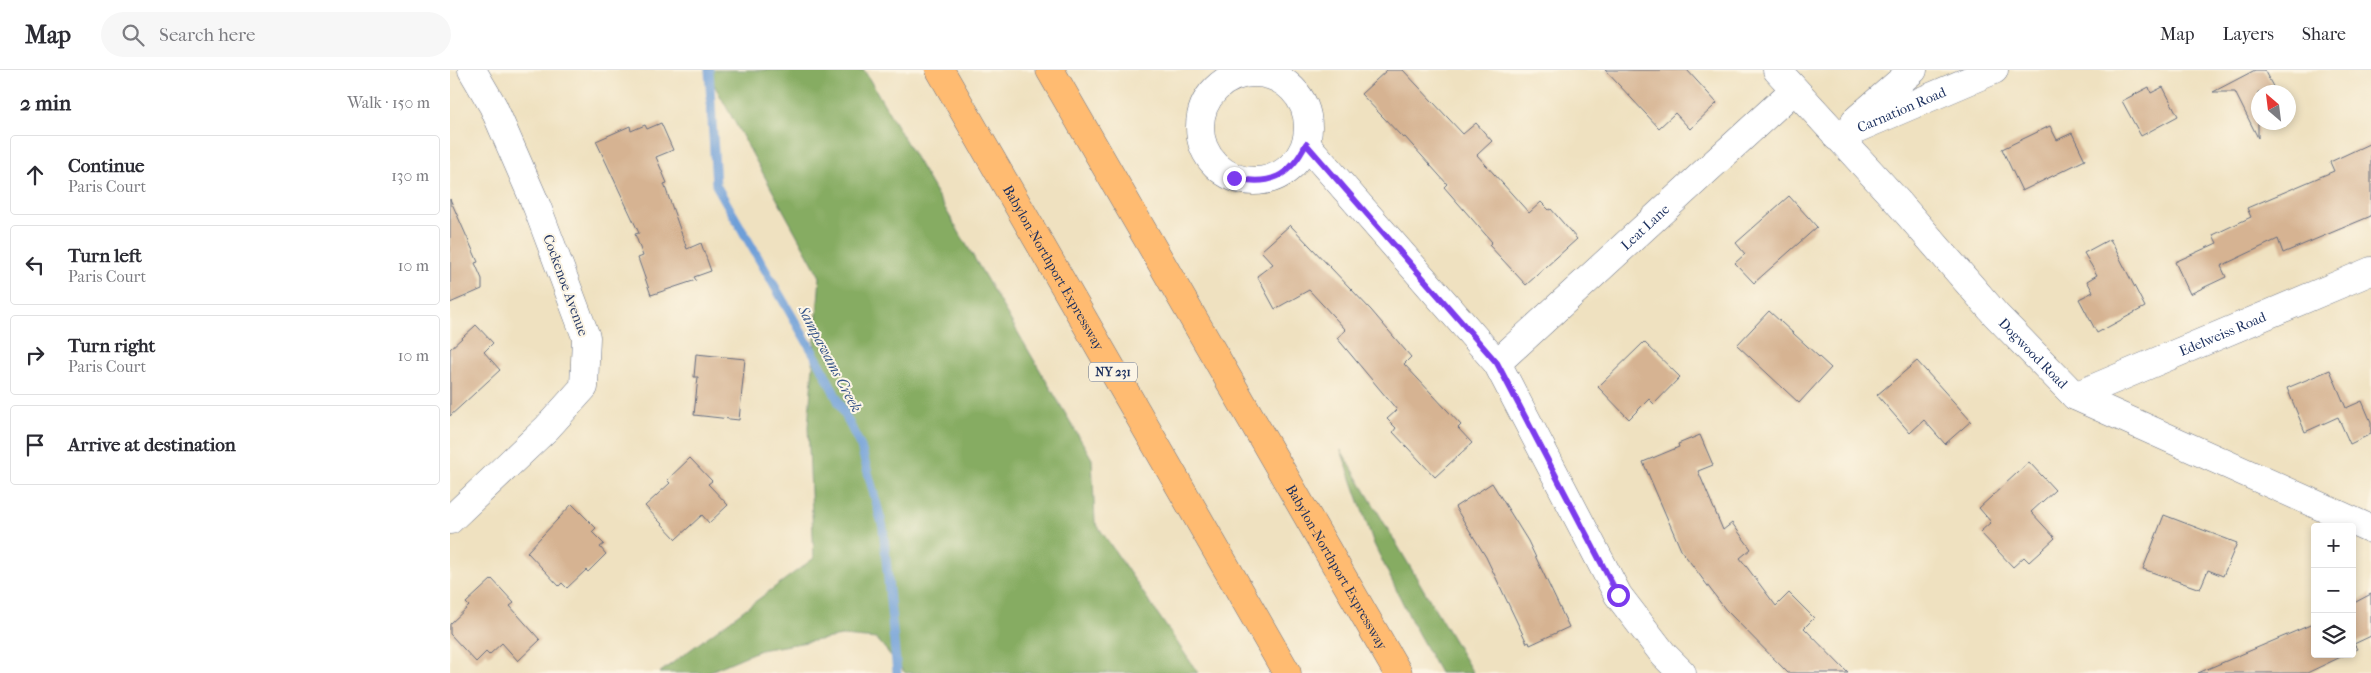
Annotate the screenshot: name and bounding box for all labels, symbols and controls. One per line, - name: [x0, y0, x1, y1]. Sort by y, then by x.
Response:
- search box: [101, 12, 451, 57]
- text: Map: [25, 21, 71, 49]
- icon: search: [119, 21, 147, 49]
- text: Search here: [159, 24, 255, 46]
- text: Map: [2160, 24, 2194, 45]
- text: Layers: [2222, 24, 2274, 45]
- text: Share: [2302, 24, 2346, 45]
- street label: Carnation Road: [1855, 83, 1949, 136]
- north arrow: [2251, 85, 2296, 130]
- text: 2 min: [20, 91, 71, 115]
- text: Walk · 150 m: [347, 93, 430, 112]
- text: Continue: [68, 155, 144, 177]
- icon: ahead: [21, 161, 49, 189]
- text: 130 m: [391, 166, 429, 185]
- route end: [1223, 167, 1246, 190]
- text: Paris Court: [68, 177, 146, 196]
- street label: Babylon-Northport Expressway: [999, 182, 1108, 354]
- street label: Leat Lane: [1618, 201, 1673, 254]
- street label: Cockenoe Avenue: [539, 232, 592, 338]
- text: Turn left: [68, 245, 142, 267]
- icon: left: [21, 251, 49, 279]
- text: 10 m: [398, 256, 429, 275]
- text: Paris Court: [68, 267, 146, 286]
- water label: Sampawams Creek: [794, 302, 866, 416]
- street label: Edelweiss Road: [2177, 308, 2269, 360]
- street label: Dogwood Road: [1995, 315, 2071, 393]
- text: Turn right: [68, 335, 155, 357]
- icon: right: [21, 341, 49, 369]
- text: 10 m: [398, 346, 429, 365]
- text: Paris Court: [68, 357, 146, 376]
- road number: NY 231: [1089, 362, 1137, 382]
- icon: arrive: [21, 431, 49, 459]
- text: Arrive at destination: [68, 434, 236, 456]
- street label: Babylon-Northport Expressway: [1282, 482, 1391, 654]
- map controls: [2311, 523, 2356, 658]
- button: +: [2311, 523, 2356, 568]
- button: −: [2311, 568, 2356, 613]
- route start: [1607, 584, 1630, 607]
- button: layers: [2311, 613, 2356, 658]

